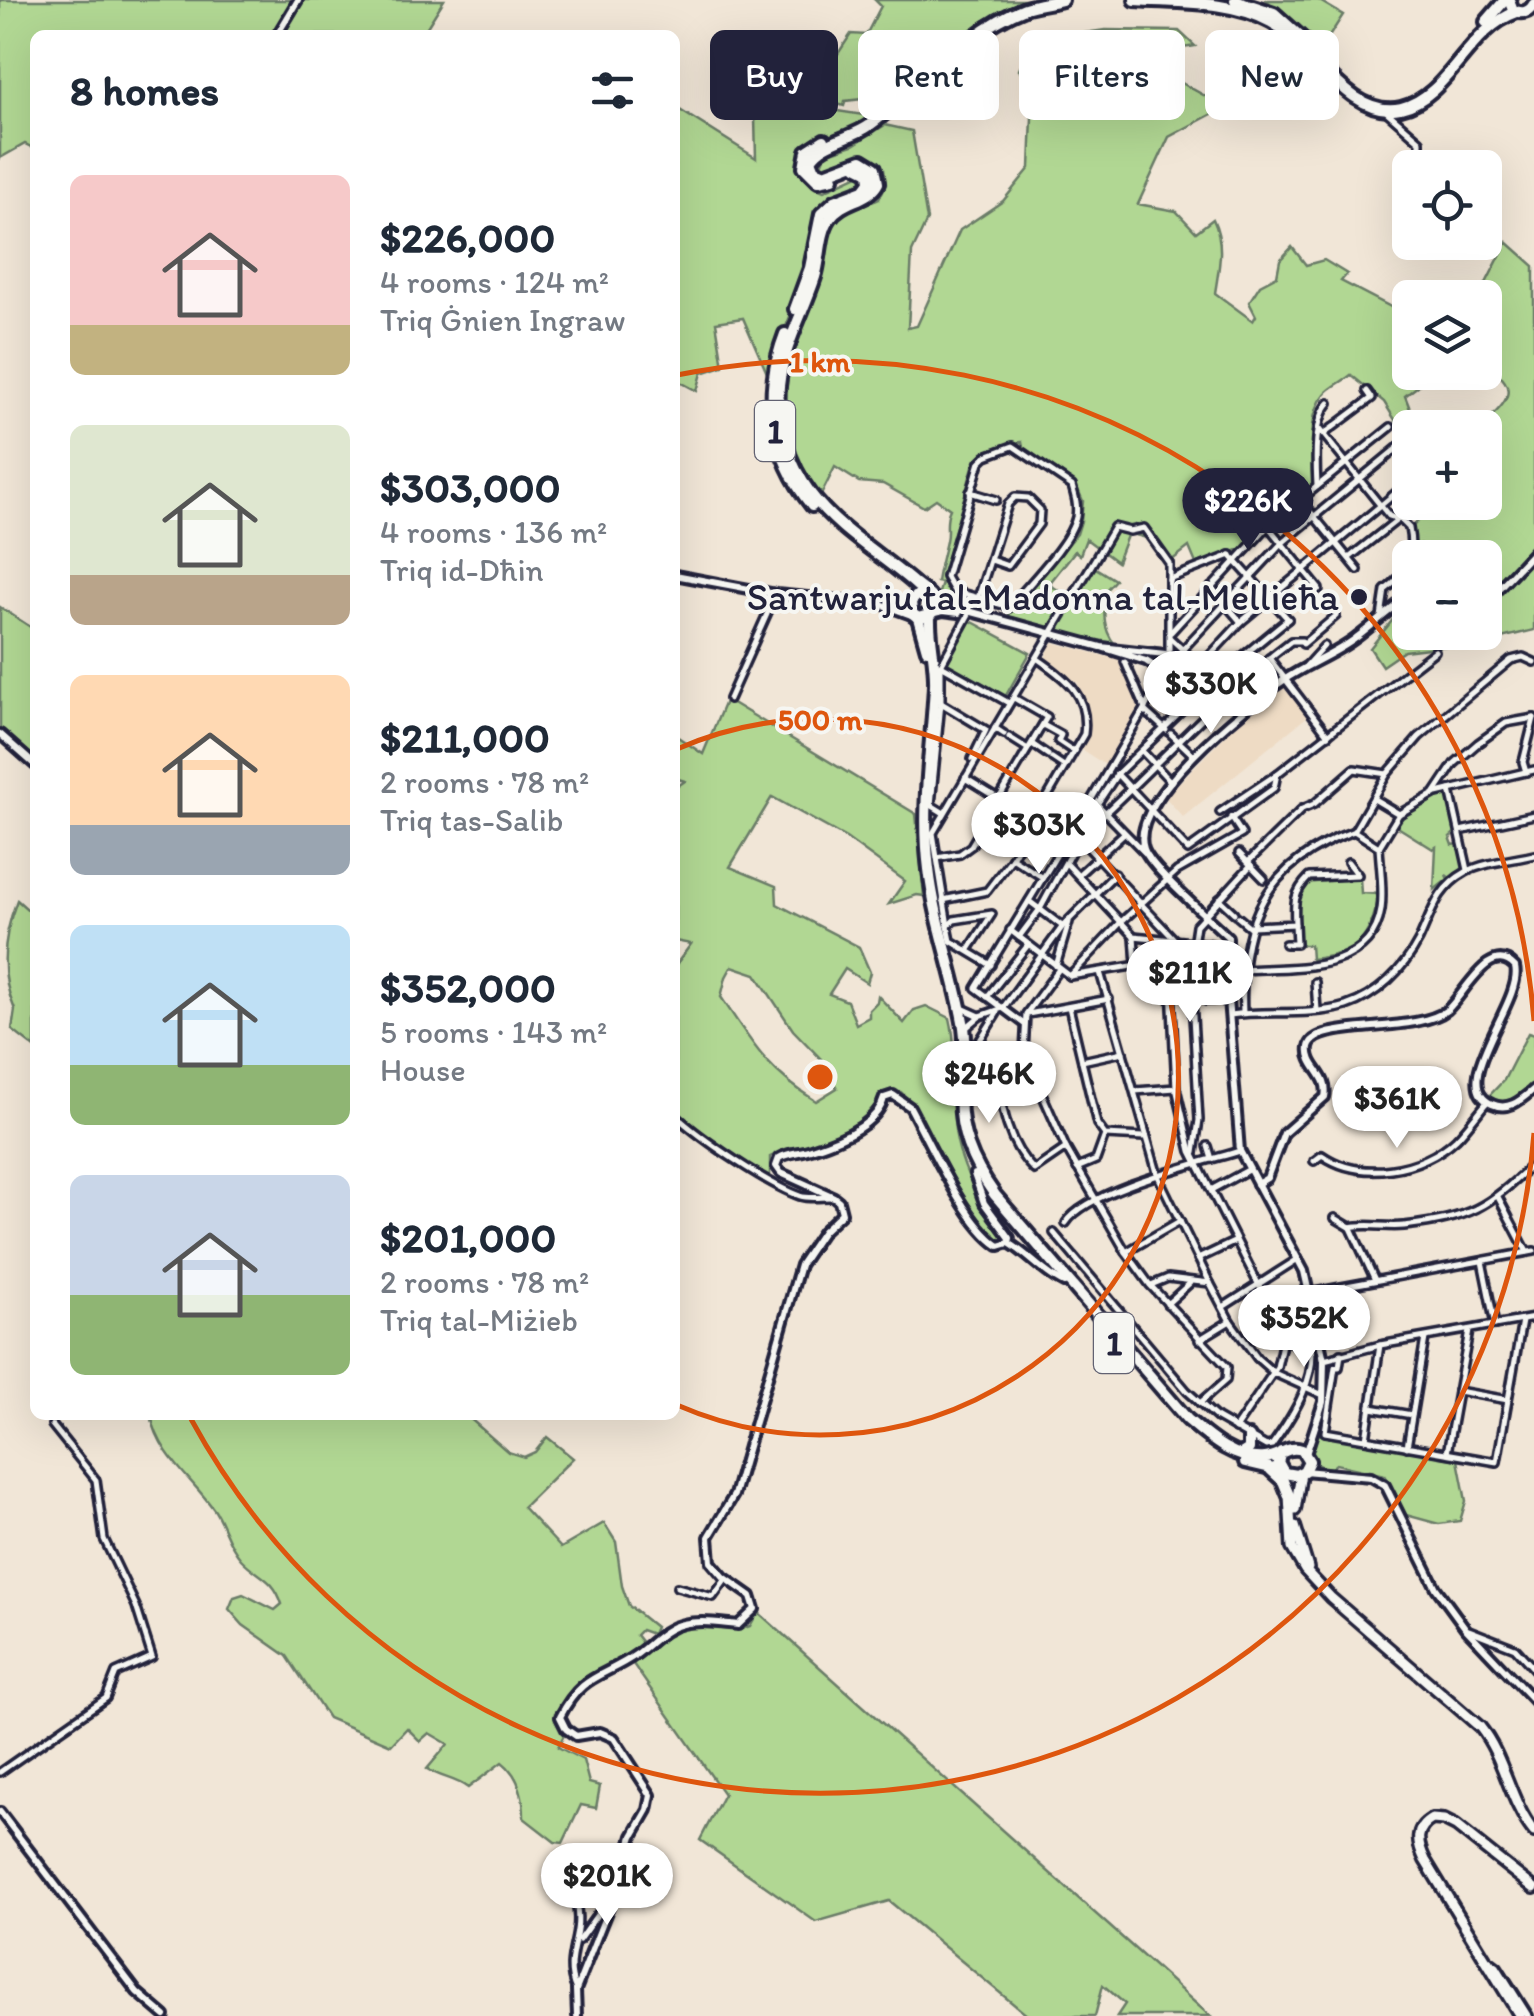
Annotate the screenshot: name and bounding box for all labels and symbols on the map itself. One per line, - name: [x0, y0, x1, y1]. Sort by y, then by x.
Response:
- text: 1 km: [790, 343, 851, 380]
- road number: 1: [755, 401, 795, 461]
- pin: $226K: [1178, 468, 1318, 553]
- place label: Santwarju tal-Madonna tal-Mellieħa: [747, 574, 1339, 620]
- marker: Santwarju tal-Madonna tal-Mellieħa: [1348, 586, 1370, 608]
- pin: $330K: [1141, 651, 1281, 736]
- text: 500 m: [778, 701, 863, 738]
- pin: $303K: [969, 792, 1109, 877]
- pin: $211K: [1120, 940, 1260, 1025]
- pin: $246K: [919, 1041, 1059, 1126]
- centre of rings: [802, 1059, 838, 1095]
- pin: $361K: [1327, 1066, 1467, 1151]
- pin: $352K: [1234, 1285, 1374, 1370]
- road number: 1: [1094, 1313, 1134, 1373]
- pin: $201K: [537, 1843, 677, 1928]

